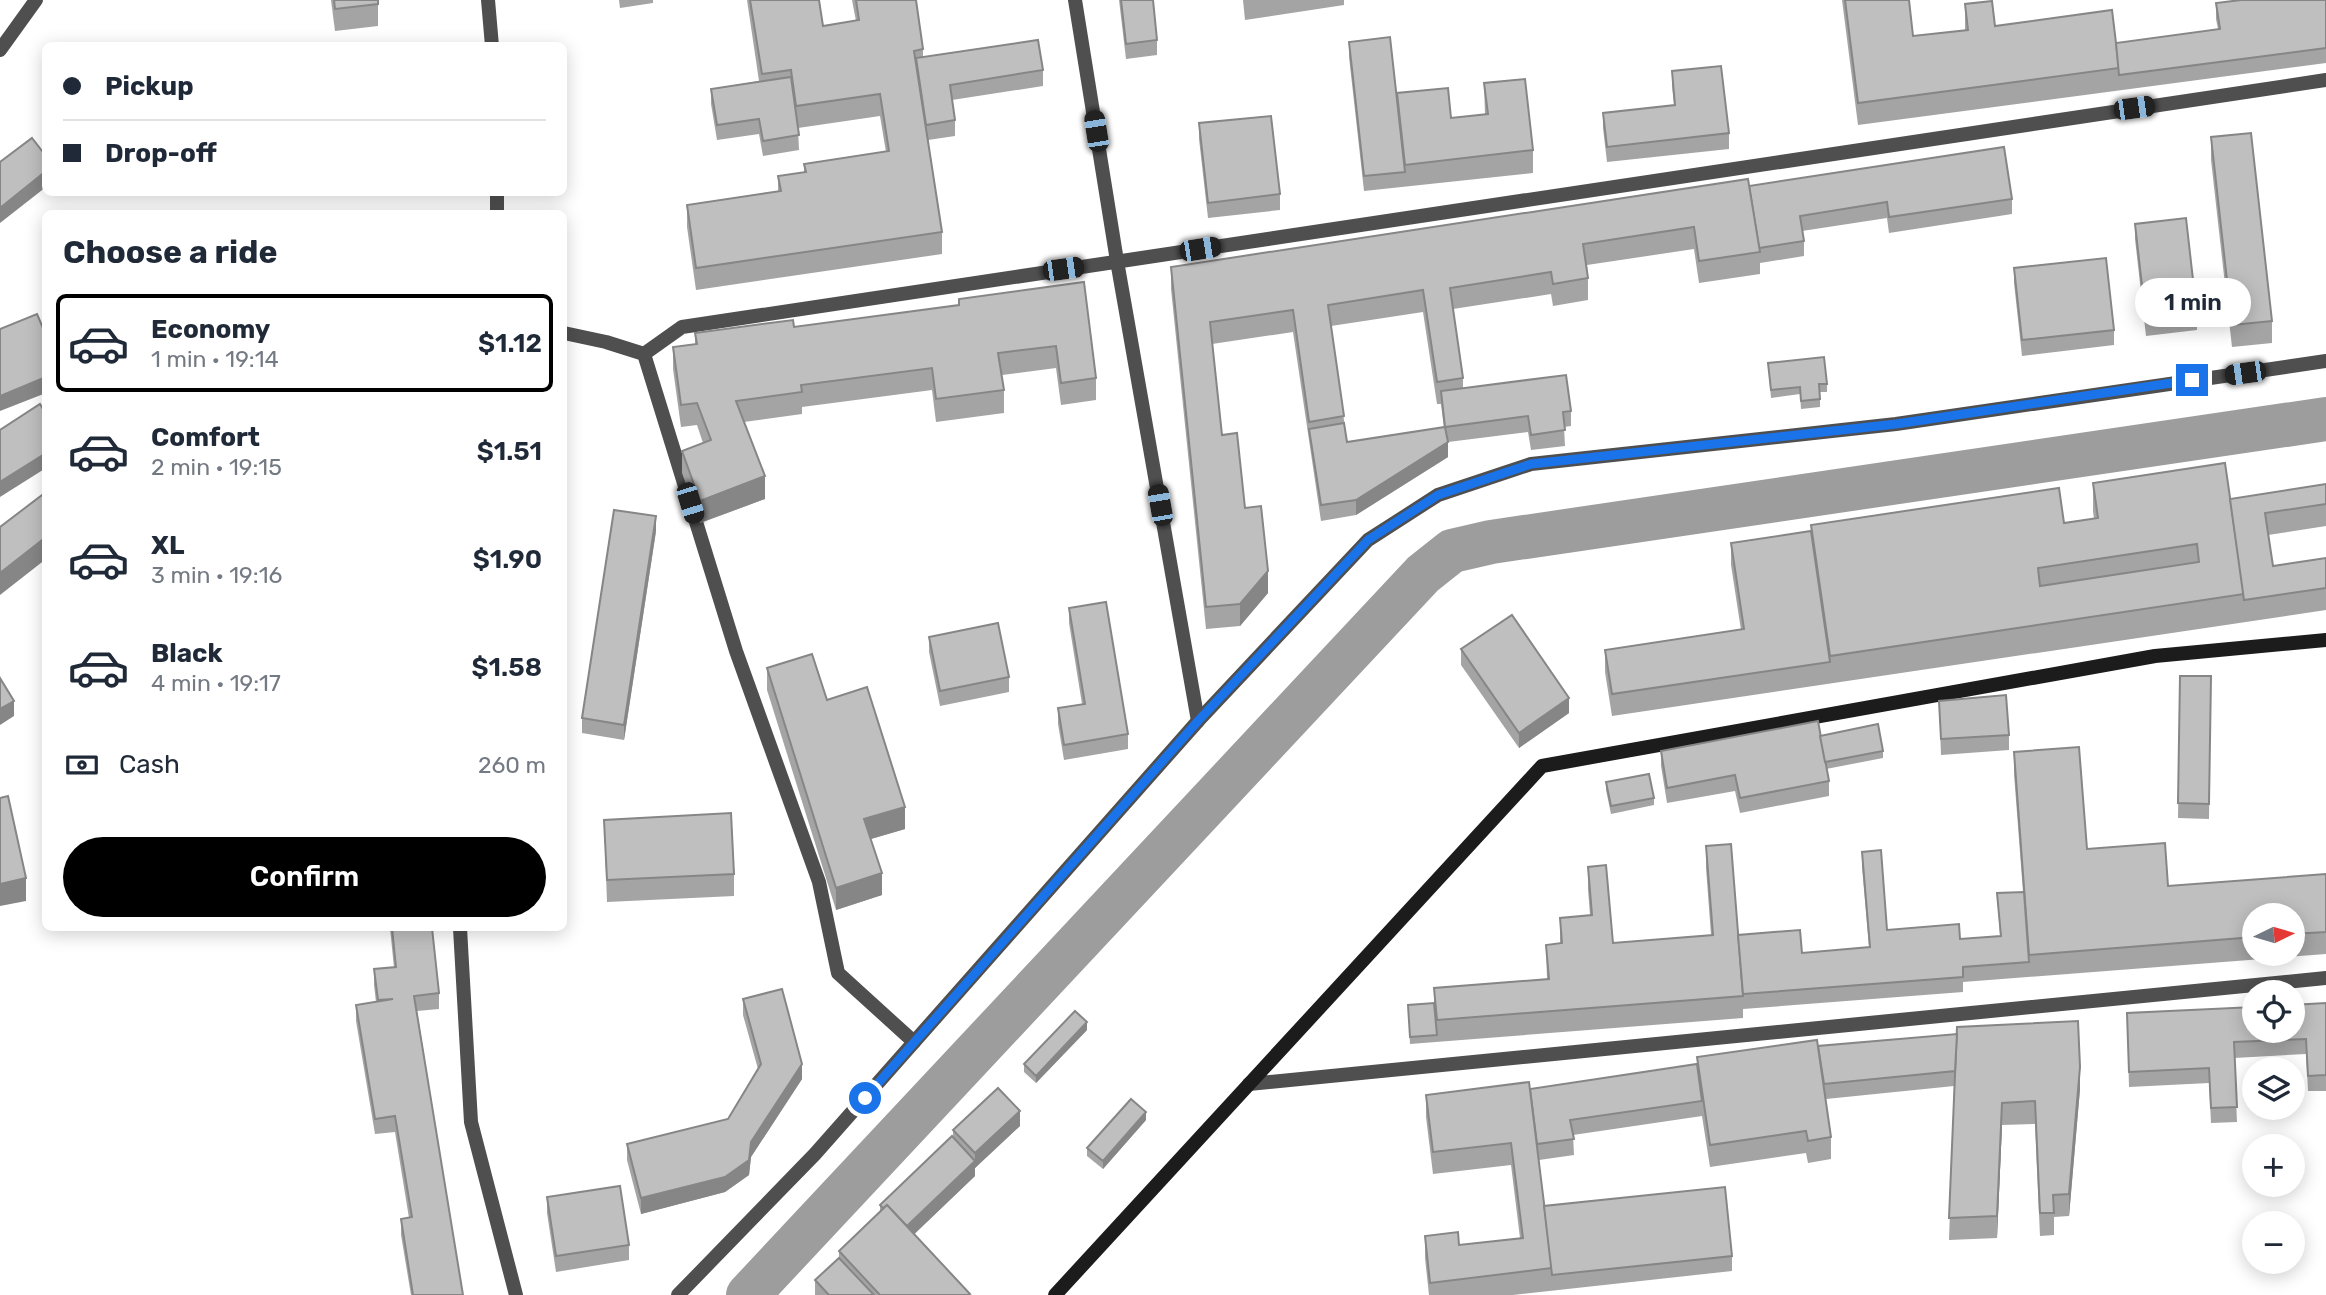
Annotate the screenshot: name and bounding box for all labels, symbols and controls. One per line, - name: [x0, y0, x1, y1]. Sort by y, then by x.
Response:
- text: Pickup: [105, 71, 194, 102]
- car: [2112, 95, 2157, 121]
- car: [1083, 109, 1110, 153]
- text: Drop-off: [105, 138, 217, 169]
- text: Choose a ride: [63, 233, 277, 271]
- car: [1178, 235, 1223, 263]
- car: [1041, 256, 1086, 282]
- callout: 1 min: [2134, 278, 2250, 328]
- text: 1 min: [2164, 288, 2222, 316]
- icon: car: [67, 312, 130, 375]
- text: Economy: [151, 314, 270, 345]
- text: $1.12: [478, 328, 542, 359]
- text: 1 min · 19:14: [151, 345, 279, 373]
- car: [2223, 360, 2268, 386]
- route end: [2176, 364, 2208, 396]
- icon: car: [67, 420, 130, 483]
- text: Comfort: [151, 422, 260, 453]
- text: $1.51: [477, 436, 542, 467]
- text: 2 min · 19:15: [151, 453, 282, 481]
- car: [674, 480, 707, 526]
- car: [1147, 482, 1174, 528]
- icon: car: [67, 528, 130, 591]
- text: XL: [151, 530, 184, 561]
- text: $1.90: [473, 544, 542, 575]
- text: 3 min · 19:16: [151, 561, 282, 589]
- icon: car: [67, 636, 130, 699]
- text: Black: [151, 638, 223, 669]
- text: $1.58: [472, 652, 542, 683]
- text: 4 min · 19:17: [151, 669, 281, 697]
- icon: cash: [63, 746, 101, 784]
- text: Cash: [119, 749, 180, 780]
- text: 260 m: [478, 751, 546, 779]
- button: Confirm: [63, 837, 546, 917]
- north arrow: [2242, 903, 2305, 966]
- map controls: [2242, 903, 2305, 1274]
- button: locate: [2242, 980, 2305, 1043]
- button: layers: [2242, 1057, 2305, 1120]
- route start: [849, 1082, 881, 1114]
- button: +: [2242, 1134, 2305, 1197]
- button: −: [2242, 1211, 2305, 1274]

